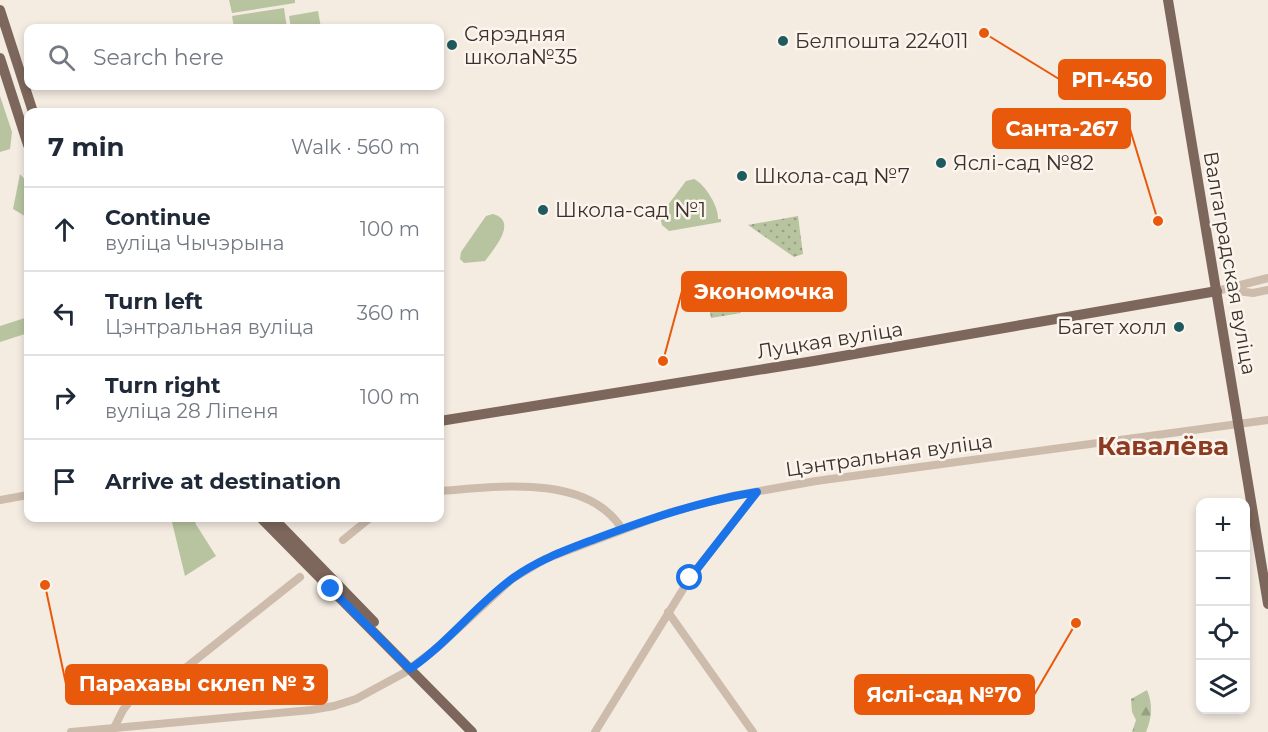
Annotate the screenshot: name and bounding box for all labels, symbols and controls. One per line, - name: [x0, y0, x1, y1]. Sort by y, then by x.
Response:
- place label: Сярэдняя школа№35: [464, 22, 577, 69]
- search box: [24, 24, 444, 90]
- place label: Белпошта 224011: [795, 29, 969, 53]
- marker: Белпошта 224011: [776, 34, 790, 48]
- marker: Сярэдняя школа№35: [445, 38, 459, 52]
- icon: search: [45, 41, 78, 74]
- text: Search here: [93, 44, 224, 71]
- callout: РП-450: [1059, 60, 1165, 99]
- text: РП-450: [1071, 67, 1153, 92]
- callout: Санта-267: [993, 109, 1130, 148]
- text: Санта-267: [1006, 116, 1118, 141]
- text: 7 min: [48, 131, 125, 163]
- text: Walk · 560 m: [291, 135, 420, 159]
- street label: Валгаградская вуліца: [1199, 149, 1261, 377]
- place label: Яслі-сад №82: [953, 151, 1094, 175]
- marker: Яслі-сад №82: [934, 156, 948, 170]
- place label: Школа-сад №7: [754, 164, 910, 188]
- marker: Школа-сад №7: [735, 169, 749, 183]
- place label: Школа-сад №1: [555, 198, 706, 222]
- marker: Школа-сад №1: [536, 203, 550, 217]
- text: Continue: [105, 204, 211, 231]
- icon: ahead: [48, 213, 81, 246]
- text: 100 m: [360, 217, 420, 241]
- text: вуліца Чычэрына: [105, 231, 285, 255]
- callout: Экономочка: [682, 272, 846, 311]
- text: Экономочка: [694, 279, 834, 304]
- text: Turn left: [105, 288, 203, 315]
- icon: left: [48, 297, 81, 330]
- text: 360 m: [357, 301, 420, 325]
- text: Цэнтральная вуліца: [105, 315, 314, 339]
- place label: Багет холл: [1057, 315, 1167, 339]
- street label: Луцкая вуліца: [755, 317, 905, 363]
- marker: Багет холл: [1172, 320, 1186, 334]
- text: Turn right: [105, 372, 220, 399]
- icon: right: [48, 381, 81, 414]
- text: 100 m: [360, 385, 420, 409]
- text: вуліца 28 Ліпеня: [105, 399, 279, 423]
- street label: Цэнтральная вуліца: [784, 429, 994, 481]
- district label: Кавалёва: [1097, 430, 1229, 462]
- icon: arrive: [48, 465, 81, 498]
- text: Arrive at destination: [105, 468, 341, 495]
- map controls: [1196, 498, 1250, 714]
- button: +: [1196, 498, 1250, 552]
- button: −: [1196, 552, 1250, 606]
- route start: [676, 564, 702, 590]
- route end: [317, 575, 343, 601]
- button: locate: [1196, 606, 1250, 660]
- button: layers: [1196, 660, 1250, 714]
- callout: Парахавы склеп № 3: [66, 665, 327, 704]
- text: Парахавы склеп № 3: [79, 671, 315, 696]
- callout: Яслі-сад №70: [855, 675, 1034, 714]
- text: Яслі-сад №70: [866, 682, 1022, 707]

